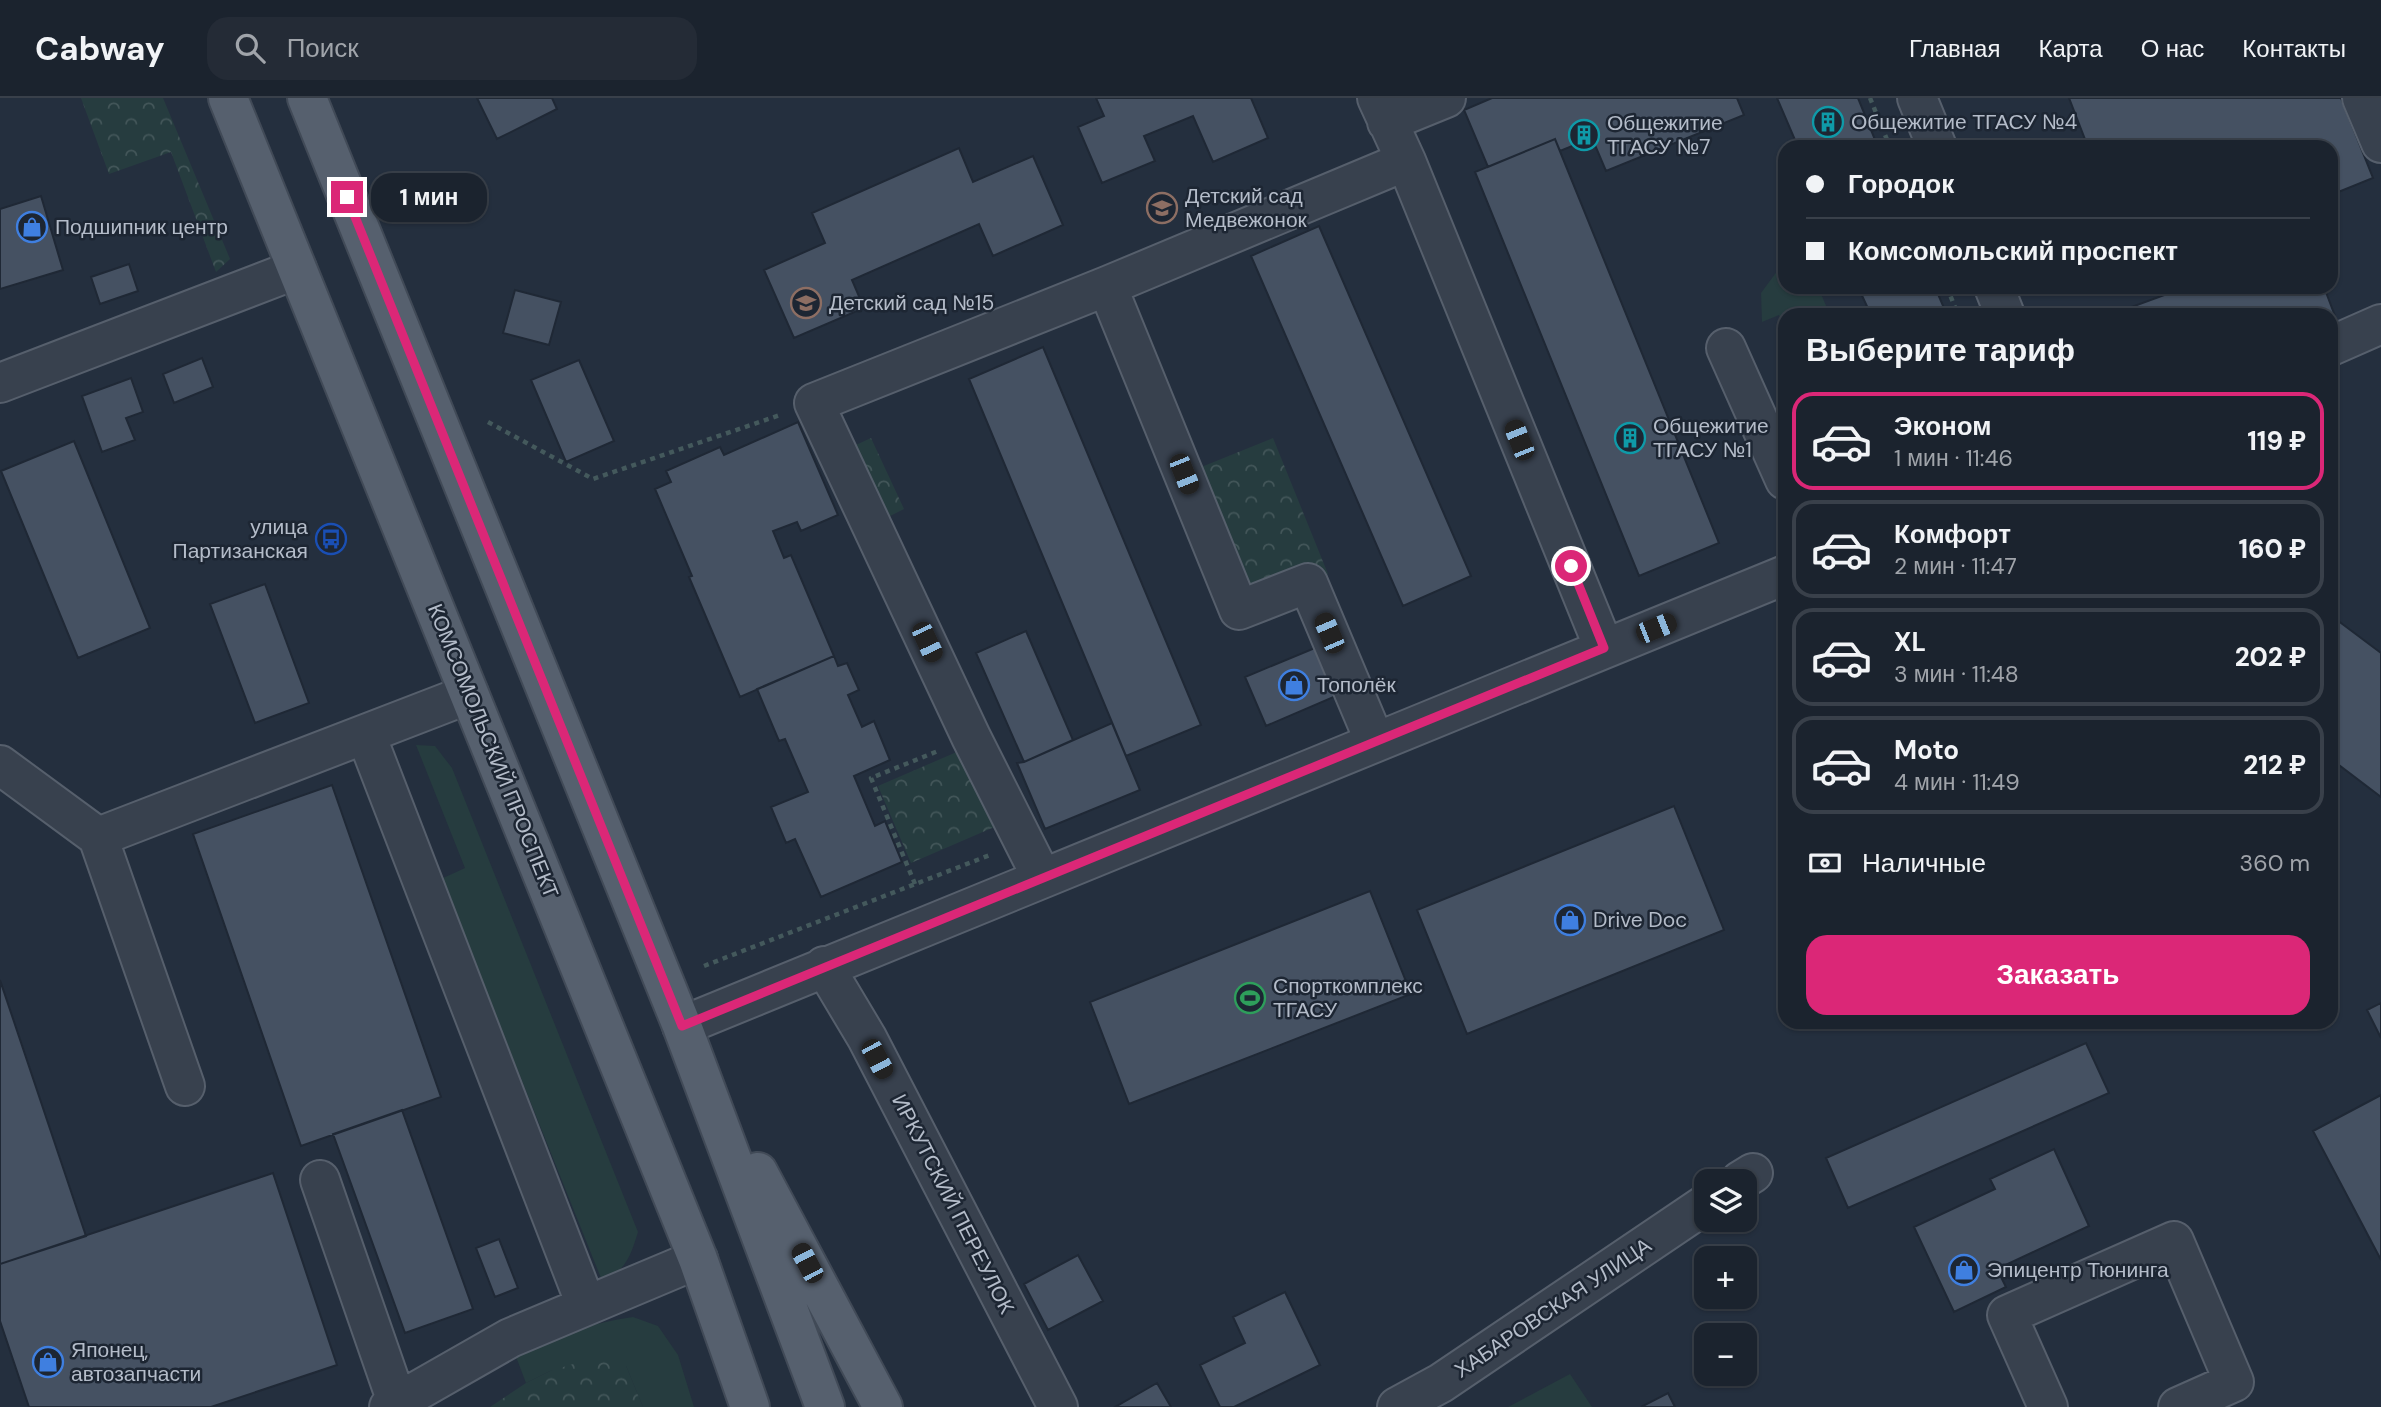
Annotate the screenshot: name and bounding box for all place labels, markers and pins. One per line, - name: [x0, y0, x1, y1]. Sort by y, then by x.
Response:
- building icon: Общежитие ТГАСУ №4: [1811, 105, 1845, 139]
- place label: Общежитие ТГАСУ №4: [1851, 108, 2078, 136]
- place label: Общежитие ТГАСУ №7: [1607, 109, 1723, 161]
- building icon: Общежитие ТГАСУ №7: [1567, 118, 1601, 152]
- place label: Детский сад Медвежонок: [1185, 182, 1308, 234]
- school or university icon: Детский сад Медвежонок: [1145, 191, 1179, 225]
- shop icon: Подшипник центр: [15, 210, 49, 244]
- place label: Подшипник центр: [55, 213, 228, 241]
- school or university icon: Детский сад №15: [789, 286, 823, 320]
- place label: Детский сад №15: [829, 289, 994, 317]
- place label: Общежитие ТГАСУ №1: [1653, 412, 1769, 464]
- building icon: Общежитие ТГАСУ №1: [1613, 421, 1647, 455]
- place label: улица Партизанская: [173, 513, 308, 565]
- bus stop icon: улица Партизанская: [314, 522, 348, 556]
- shop icon: Тополёк: [1277, 668, 1311, 702]
- place label: Тополёк: [1317, 671, 1396, 699]
- shop icon: Drive Doc: [1553, 903, 1587, 937]
- place label: Drive Doc: [1593, 906, 1687, 934]
- place label: Спорткомплекс ТГАСУ: [1273, 972, 1423, 1024]
- sports icon: Спорткомплекс ТГАСУ: [1233, 981, 1267, 1015]
- shop icon: Эпицентр Тюнинга: [1947, 1253, 1981, 1287]
- place label: Эпицентр Тюнинга: [1987, 1256, 2169, 1284]
- place label: Японец, автозапчасти: [71, 1336, 201, 1388]
- shop icon: Японец, автозапчасти: [31, 1345, 65, 1379]

